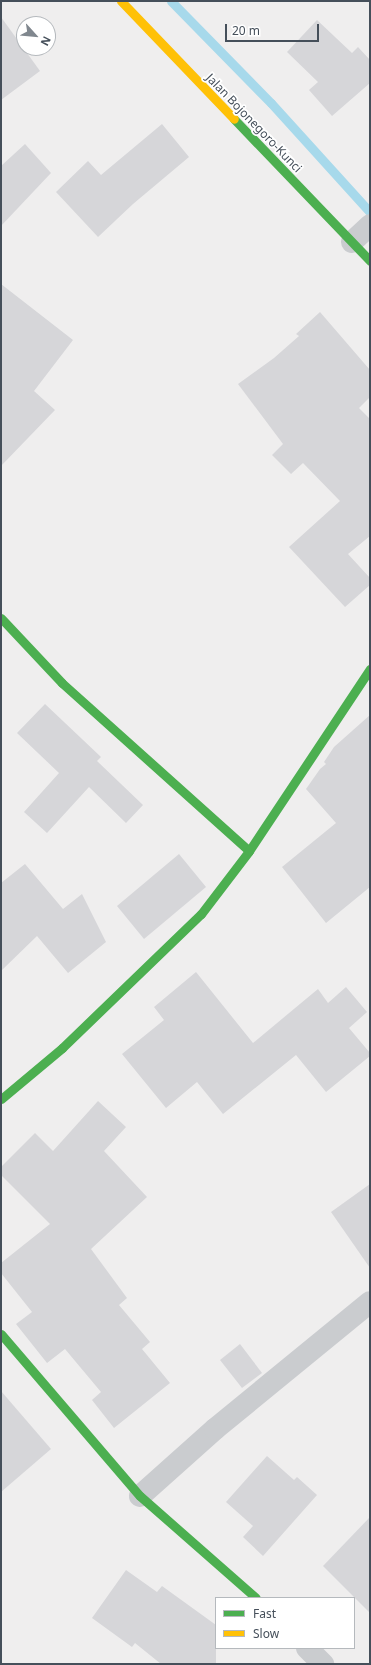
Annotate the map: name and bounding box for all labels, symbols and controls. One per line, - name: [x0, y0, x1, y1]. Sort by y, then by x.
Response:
- north arrow: [16, 16, 56, 56]
- scale bar: [227, 16, 321, 42]
- text: 20 m: [232, 22, 260, 39]
- text: N: [38, 34, 55, 49]
- street label: Jalan Bojonegoro-Kunci: [203, 71, 305, 175]
- legend: [215, 1597, 355, 1649]
- text: Fast: [253, 1605, 276, 1622]
- text: Slow: [253, 1625, 279, 1642]

